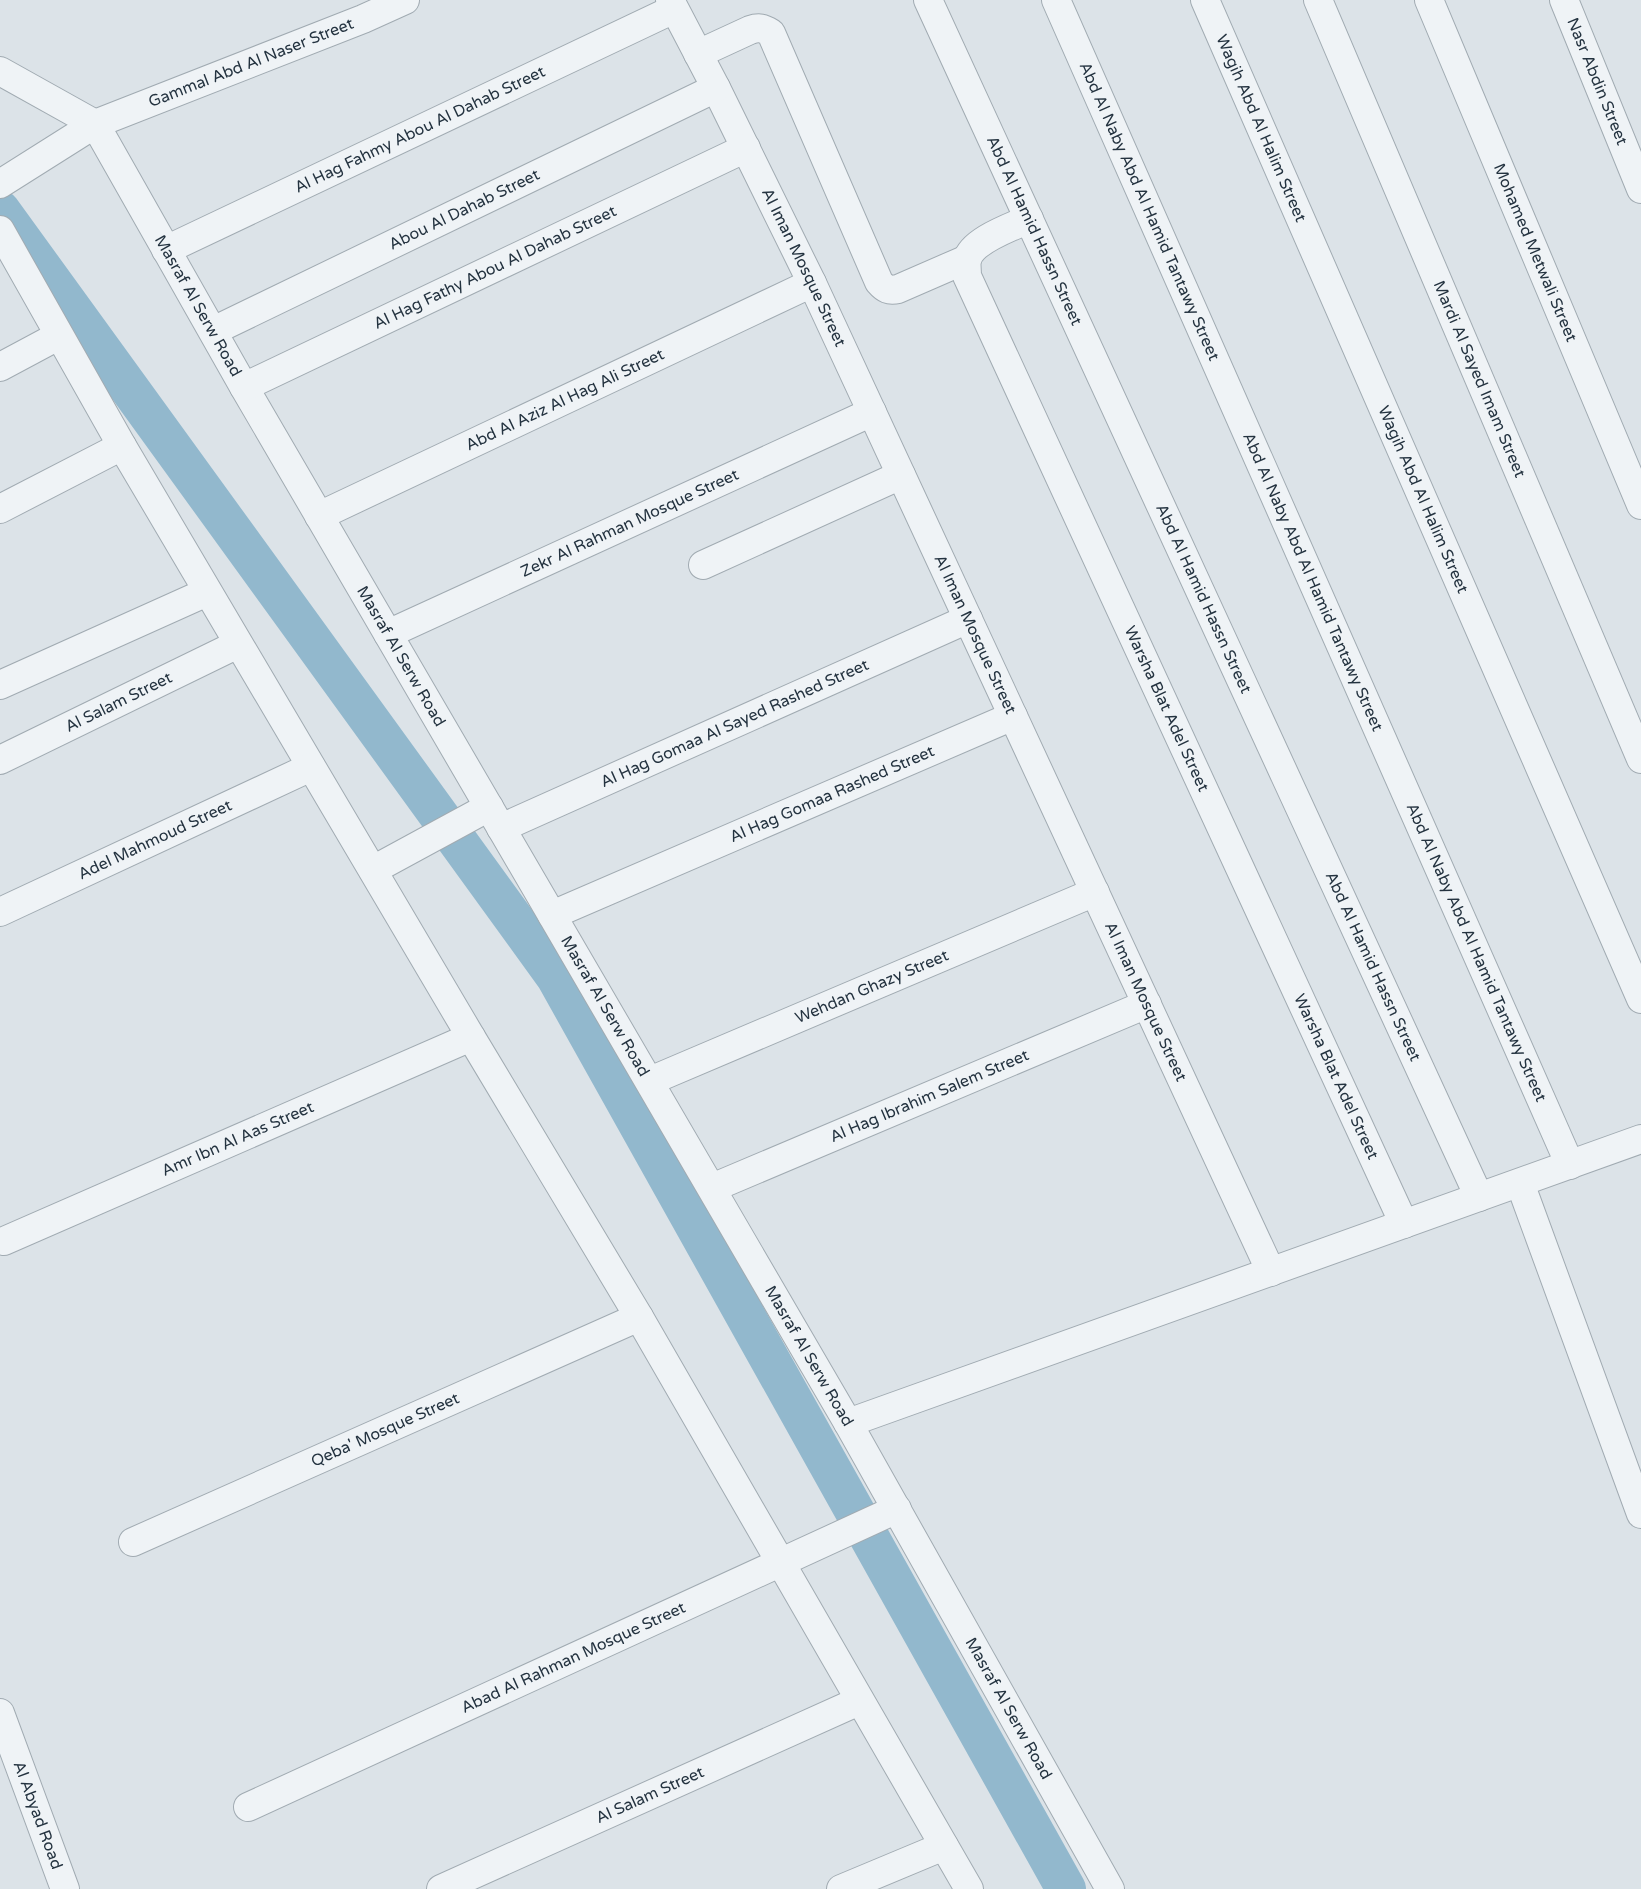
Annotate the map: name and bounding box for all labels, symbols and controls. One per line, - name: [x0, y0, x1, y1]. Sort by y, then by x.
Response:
- street label: Gammal Abd Al Naser Street: [146, 14, 357, 112]
- street label: Nasr Abdin Street: [1562, 15, 1632, 148]
- street label: Wagih Abd Al Halim Street: [1211, 32, 1311, 225]
- street label: Abd Al Naby Abd Al Hamid Tantawy Street: [1075, 59, 1224, 364]
- street label: Al Hag Fahmy Abou Al Dahab Street: [291, 62, 549, 198]
- street label: Abd Al Hamid Hassn Street: [982, 133, 1086, 329]
- street label: Mohamed Metwali Street: [1489, 160, 1581, 345]
- street label: Abou Al Dahab Street: [385, 165, 543, 255]
- street label: Al Iman Mosque Street: [757, 185, 850, 350]
- street label: Al Hag Fathy Abou Al Dahab Street: [370, 201, 620, 334]
- street label: Masraf Al Serw Road: [150, 231, 246, 380]
- street label: Mardi Al Sayed Imam Street: [1429, 278, 1530, 481]
- street label: Abd Al Aziz Al Hag Ali Street: [462, 344, 667, 455]
- street label: Wagih Abd Al Halim Street: [1373, 403, 1473, 596]
- street label: Abd Al Naby Abd Al Hamid Tantawy Street: [1238, 429, 1387, 734]
- street label: Zekr Al Rahman Mosque Street: [518, 464, 742, 582]
- street label: Abd Al Hamid Hassn Street: [1151, 501, 1256, 697]
- street label: Al Iman Mosque Street: [929, 551, 1021, 717]
- street label: Masraf Al Serw Road: [352, 582, 450, 730]
- street label: Warsha Blat Adel Street: [1120, 623, 1213, 795]
- street label: Al Hag Gomaa Al Sayed Rashed Street: [597, 655, 872, 792]
- street label: Al Salam Street: [62, 668, 175, 737]
- street label: Al Hag Gomaa Rashed Street: [727, 741, 937, 847]
- street label: Adel Mahmoud Street: [75, 795, 235, 884]
- street label: Abd Al Naby Abd Al Hamid Tantawy Street: [1402, 800, 1551, 1105]
- street label: Abd Al Hamid Hassn Street: [1321, 869, 1425, 1064]
- street label: Al Iman Mosque Street: [1100, 919, 1191, 1085]
- street label: Masraf Al Serw Road: [556, 932, 654, 1080]
- street label: Wehdan Ghazy Street: [792, 945, 952, 1028]
- street label: Warsha Blat Adel Street: [1289, 991, 1383, 1163]
- street label: Al Hag Ibrahim Salem Street: [827, 1045, 1032, 1147]
- street label: Amr Ibn Al Aas Street: [159, 1097, 317, 1181]
- street label: Masraf Al Serw Road: [760, 1282, 858, 1430]
- street label: Qeba' Mosque Street: [308, 1388, 462, 1472]
- street label: Abad Al Rahman Mosque Street: [458, 1598, 689, 1718]
- street label: Masraf Al Serw Road: [961, 1634, 1056, 1783]
- street label: Al Abyad Road: [9, 1758, 67, 1872]
- street label: Al Salam Street: [593, 1762, 707, 1828]

